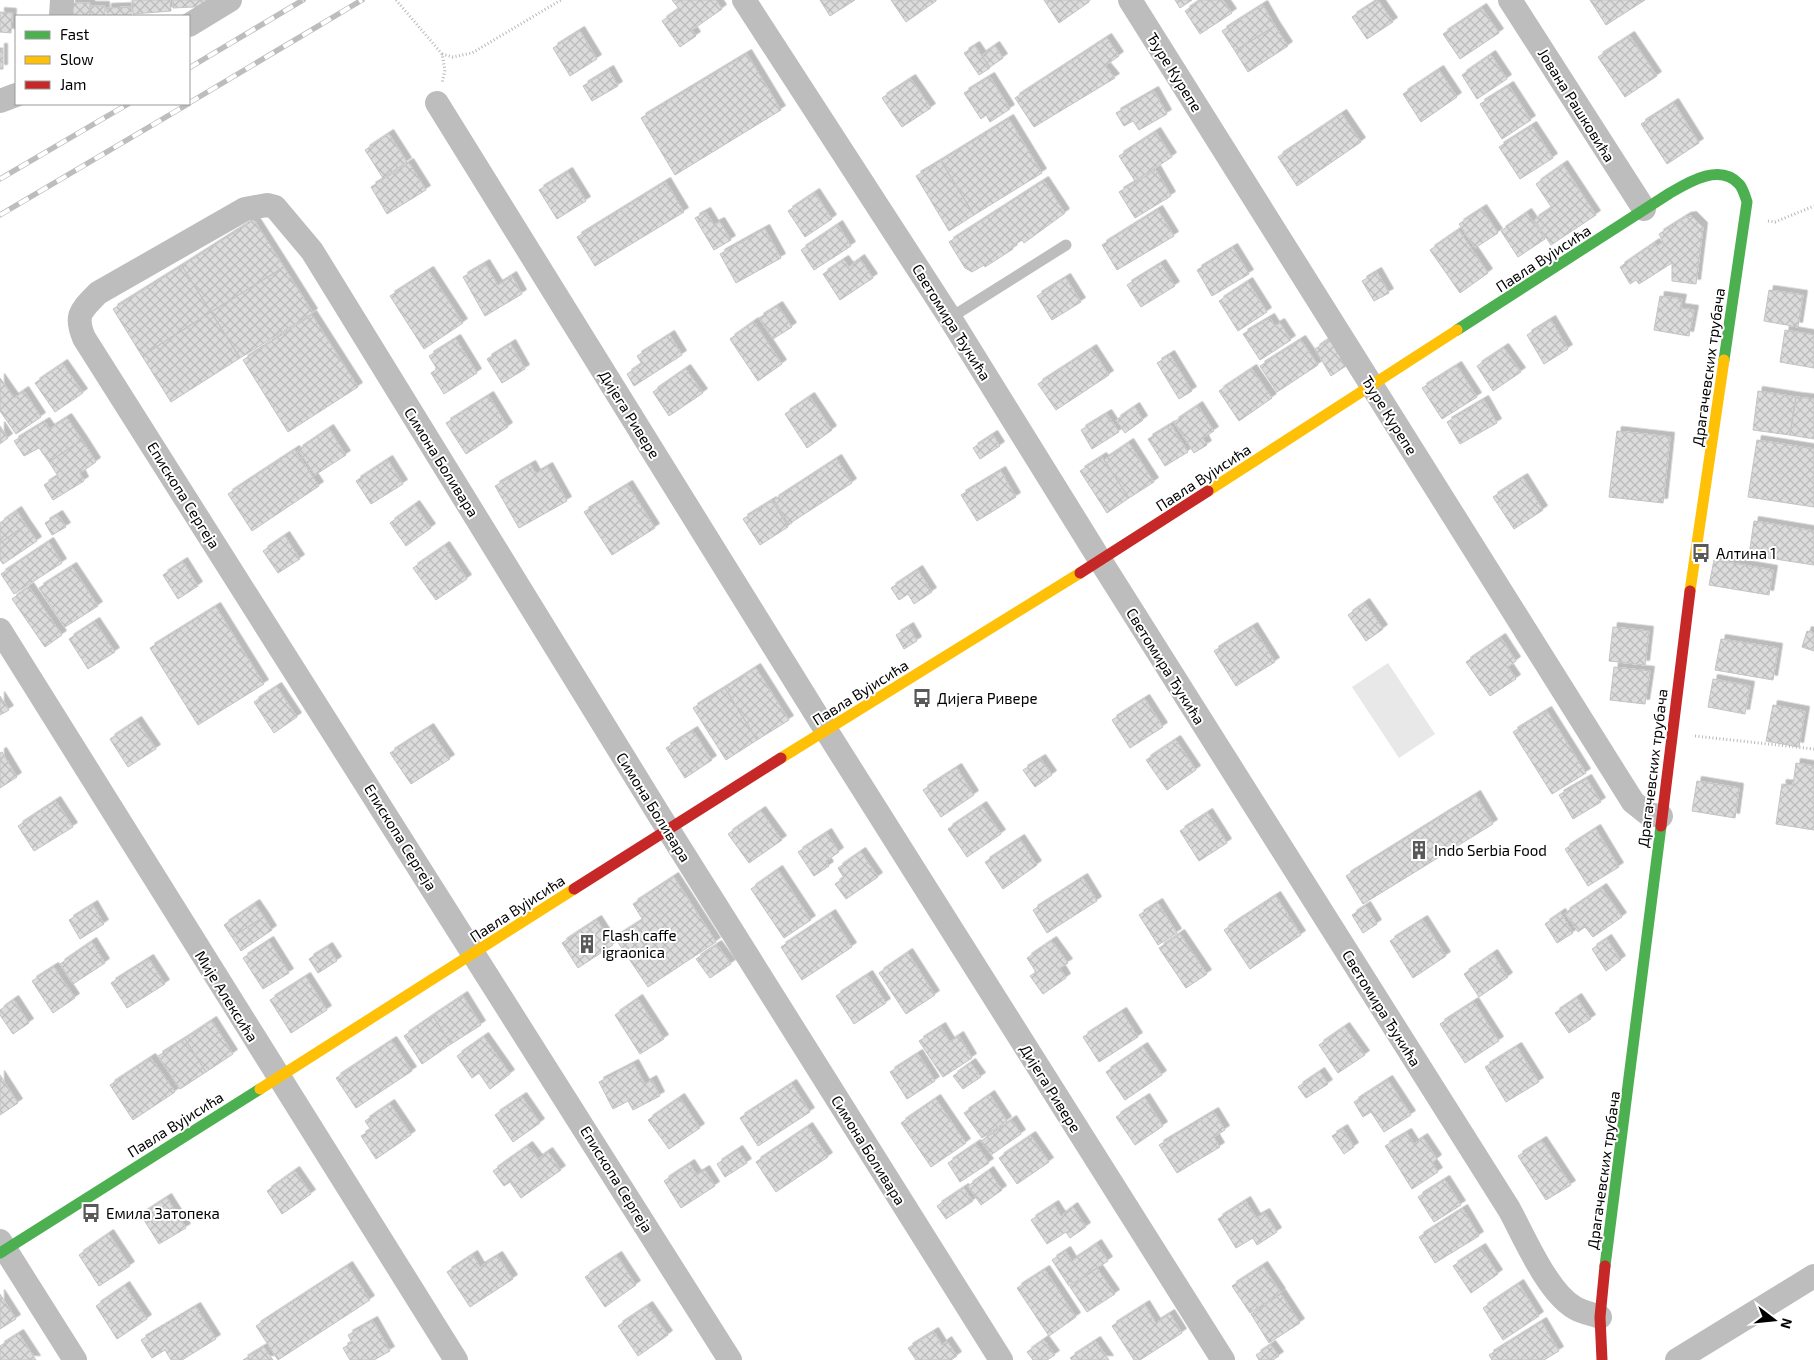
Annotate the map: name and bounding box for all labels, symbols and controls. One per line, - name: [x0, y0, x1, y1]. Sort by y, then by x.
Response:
- legend: [15, 15, 190, 105]
- text: Fast: [60, 25, 90, 43]
- street label: Ђуре Курепе: [1143, 29, 1206, 115]
- street label: Јована Рашковића: [1535, 45, 1619, 165]
- text: Slow: [60, 50, 94, 68]
- text: Jam: [60, 75, 86, 93]
- street label: Павла Вујисића: [1492, 221, 1594, 296]
- street label: Светомира Ђукића: [908, 260, 995, 384]
- street label: Драгачевских трубача: [1688, 287, 1729, 447]
- street label: Дијега Ривере: [595, 367, 664, 462]
- street label: Ђуре Курепе: [1358, 372, 1421, 458]
- street label: Симона Боливара: [401, 404, 483, 520]
- street label: Епископа Сергеја: [143, 438, 224, 552]
- street label: Павла Вујисића: [1152, 440, 1254, 515]
- bus stop icon: Алтина 1: [1690, 542, 1712, 564]
- place label: Алтина 1: [1716, 544, 1776, 562]
- street label: Светомира Ђукића: [1122, 604, 1209, 728]
- street label: Павла Вујисића: [809, 655, 912, 730]
- bus stop icon: Дијега Ривере: [911, 687, 933, 709]
- street label: Драгачевских трубача: [1633, 688, 1672, 848]
- place label: Дијега Ривере: [937, 689, 1038, 708]
- street label: Симона Боливара: [613, 749, 695, 865]
- street label: Епископа Сергеја: [360, 780, 441, 894]
- building icon: Indo Serbia Food: [1408, 839, 1430, 861]
- place label: Indo Serbia Food: [1434, 841, 1547, 859]
- street label: Павла Вујисића: [466, 871, 568, 946]
- place label: Flash caffe igraonica: [602, 926, 677, 961]
- building icon: Flash caffe igraonica: [576, 933, 598, 955]
- street label: Светомира Ђукића: [1338, 946, 1425, 1070]
- street label: Мије Алексића: [191, 947, 262, 1046]
- street label: Дијега Ривере: [1016, 1041, 1085, 1136]
- street label: Павла Вујисића: [124, 1087, 227, 1162]
- street label: Драгачевских трубача: [1583, 1090, 1624, 1250]
- street label: Симона Боливара: [828, 1092, 910, 1208]
- street label: Епископа Сергеја: [576, 1122, 657, 1236]
- bus stop icon: Емила Затопека: [80, 1202, 102, 1224]
- place label: Емила Затопека: [106, 1204, 220, 1222]
- north arrow: [1749, 1295, 1799, 1345]
- text: N: [1777, 1317, 1797, 1331]

